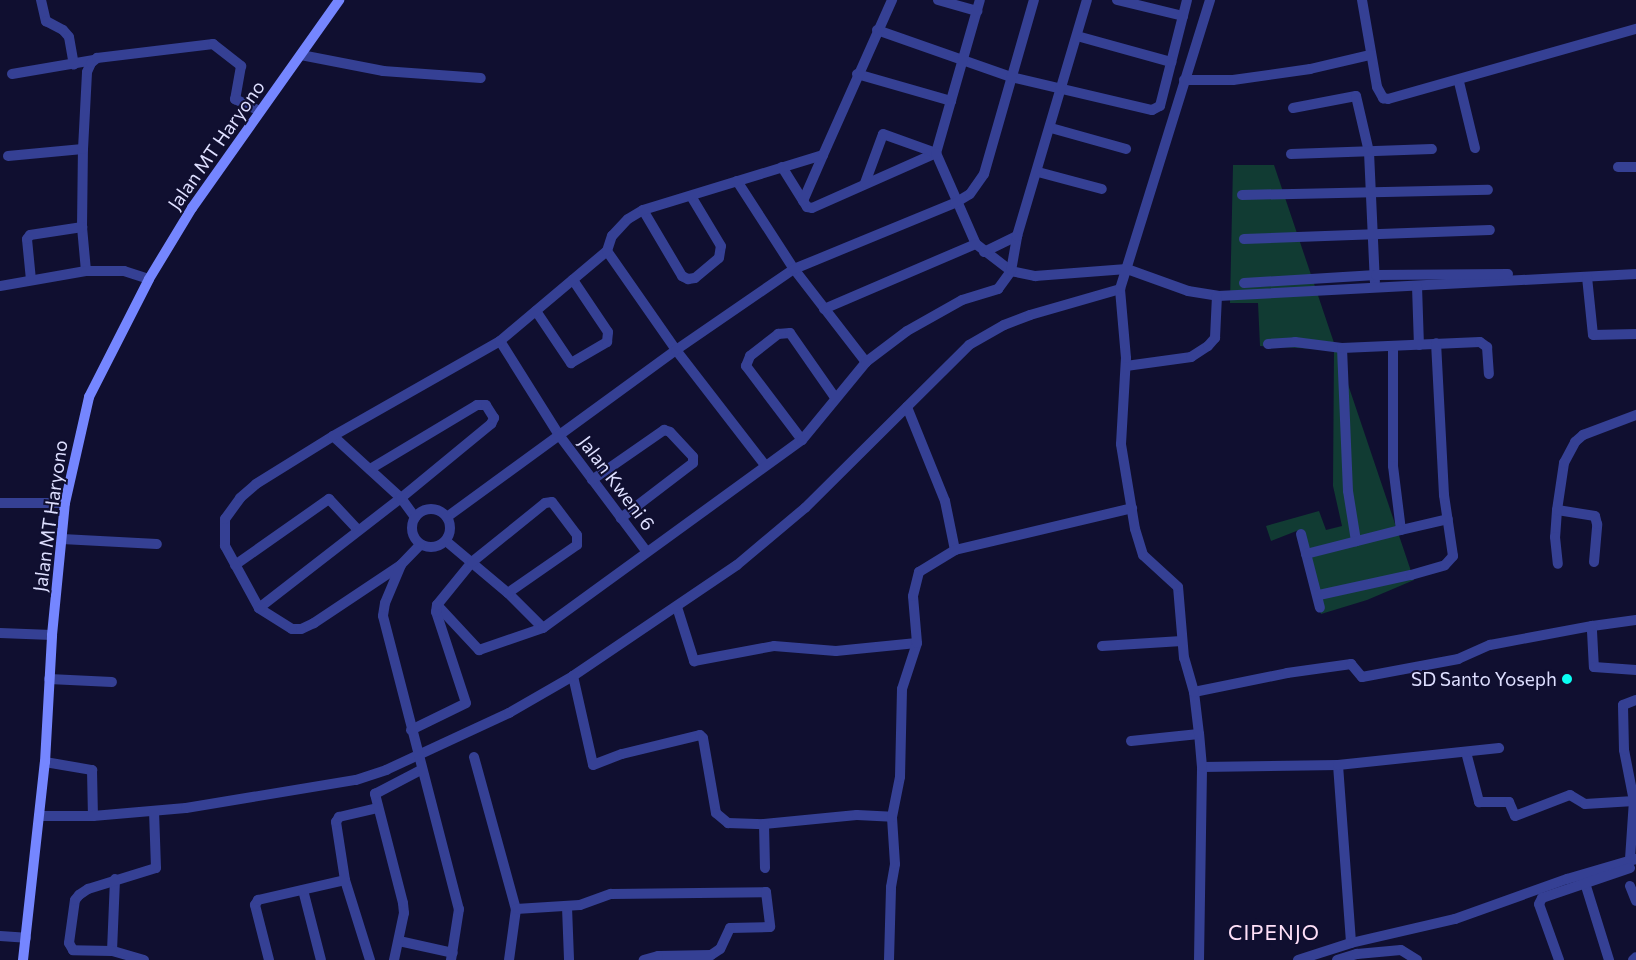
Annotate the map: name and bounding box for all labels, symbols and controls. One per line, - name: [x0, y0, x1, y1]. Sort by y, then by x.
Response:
- street label: Jalan MT Haryono: [163, 76, 269, 214]
- street label: Jalan Kweni 6: [574, 431, 660, 535]
- street label: Jalan MT Haryono: [28, 439, 72, 593]
- place label: SD Santo Yoseph: [1411, 668, 1557, 690]
- marker: SD Santo Yoseph: [1561, 673, 1573, 685]
- district label: CIPENJO: [1227, 919, 1321, 945]

